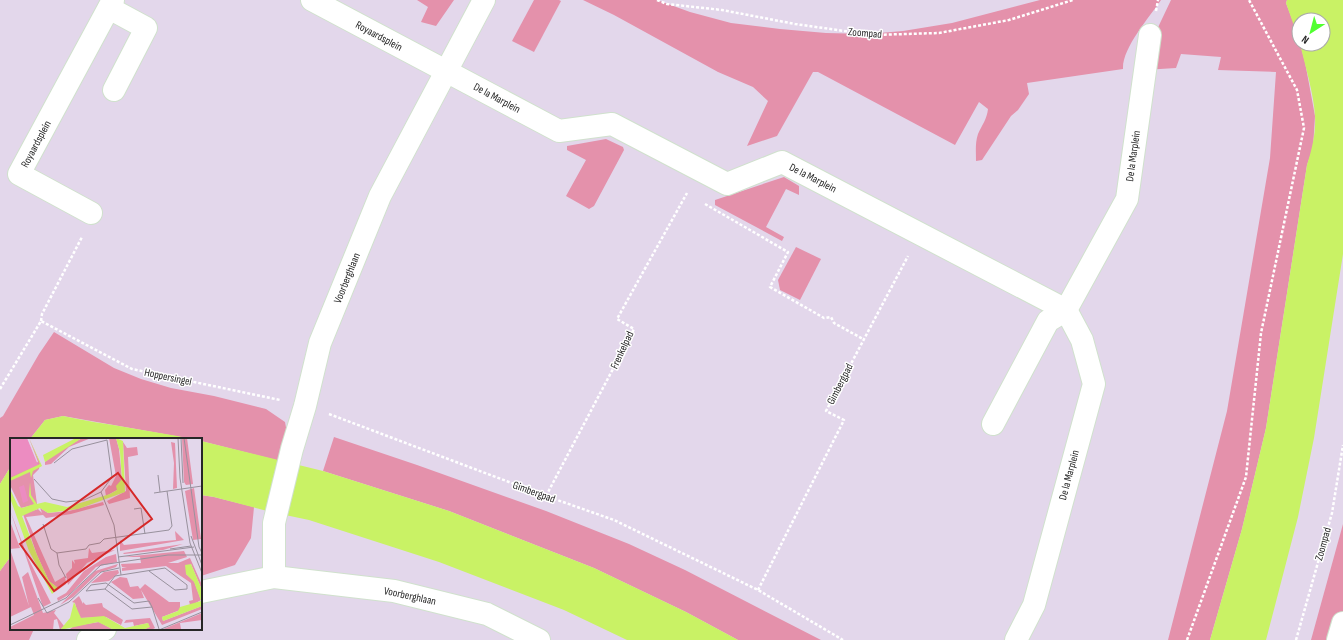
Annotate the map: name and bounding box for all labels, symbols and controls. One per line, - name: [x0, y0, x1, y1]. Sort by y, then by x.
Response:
- north arrow: [1291, 12, 1331, 52]
- street label: Royaardsplein: [353, 18, 405, 54]
- street label: Zoompad: [848, 25, 883, 41]
- text: N: [1299, 33, 1312, 47]
- street label: De la Marplein: [471, 80, 523, 116]
- street label: Royaardsplein: [18, 118, 54, 170]
- street label: De la Marplein: [1123, 129, 1143, 182]
- street label: De la Marplein: [787, 161, 839, 196]
- street label: Voorberghlaan: [331, 251, 363, 305]
- street label: Frenkelpad: [608, 329, 637, 371]
- street label: Gimbergpad: [824, 361, 856, 407]
- street label: Hoppersingel: [143, 366, 193, 388]
- inset map: [10, 438, 202, 630]
- street label: De la Marplein: [1056, 448, 1082, 501]
- street label: Gimbergpad: [511, 478, 557, 506]
- street label: Zoompad: [1312, 526, 1334, 562]
- street label: Voorberghlaan: [383, 584, 438, 608]

